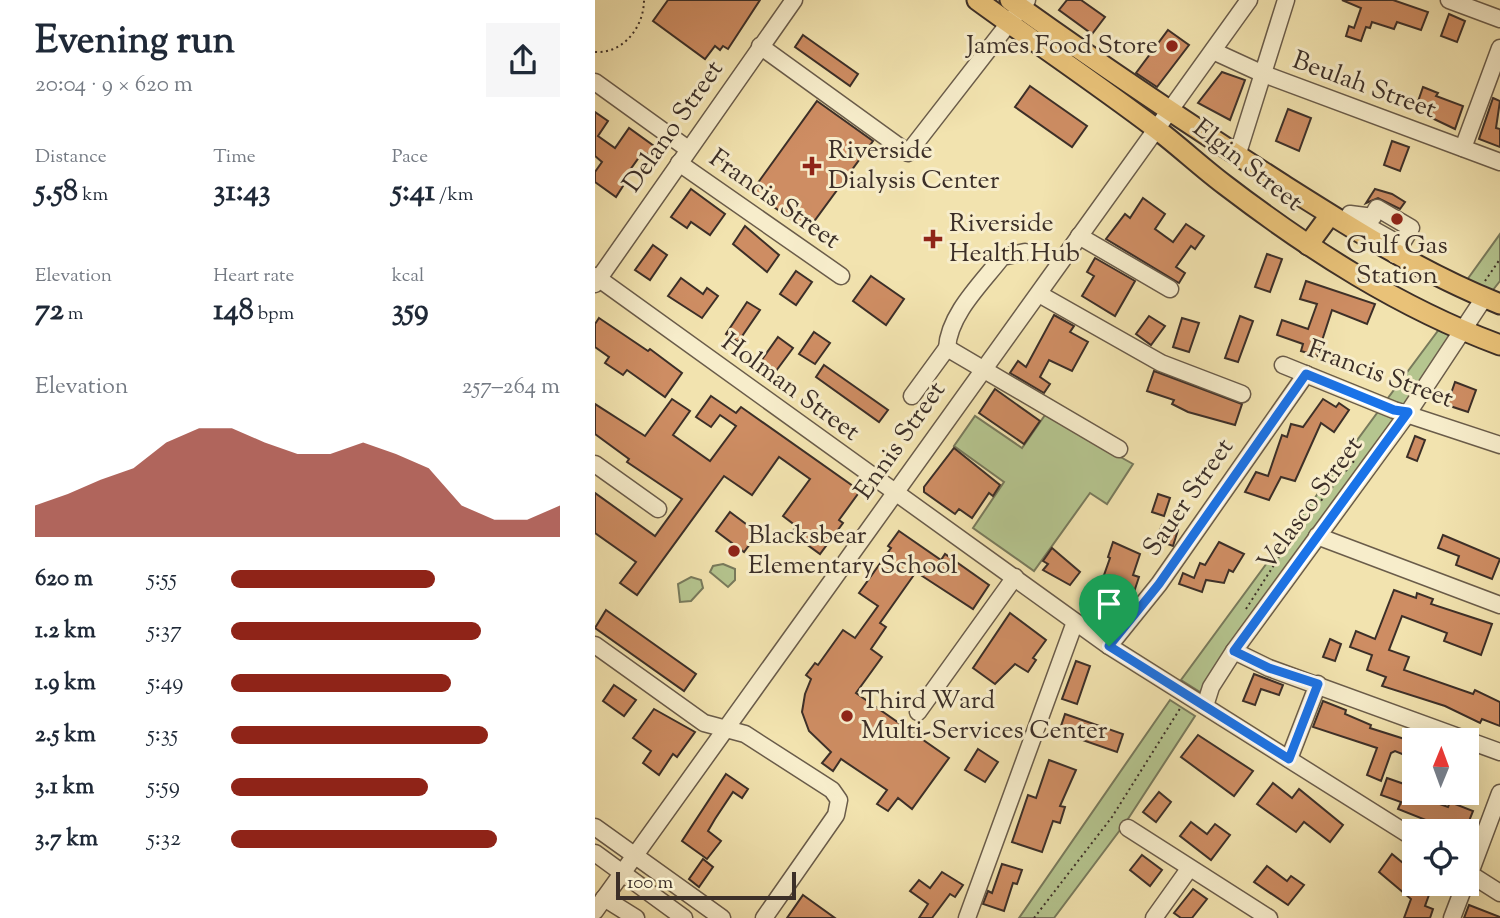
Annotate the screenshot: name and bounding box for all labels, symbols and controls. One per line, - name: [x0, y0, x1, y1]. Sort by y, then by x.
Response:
- text: Evening run: [35, 16, 235, 70]
- button: share: [486, 23, 560, 97]
- place label: James Food Store: [964, 28, 1158, 65]
- marker: James Food Store: [1164, 38, 1180, 54]
- street label: Beulah Street: [1287, 43, 1441, 129]
- street label: Delano Street: [615, 53, 733, 201]
- text: 20:04 · 9 × 620 m: [35, 69, 193, 102]
- street label: Elgin Street: [1184, 111, 1310, 221]
- place label: Riverside Dialysis Center: [828, 133, 1000, 200]
- street label: Francis Street: [701, 141, 847, 259]
- text: Distance: [35, 144, 107, 171]
- text: Time: [213, 144, 256, 171]
- text: Pace: [392, 144, 428, 171]
- marker: Riverside Dialysis Center: [802, 156, 822, 176]
- text: 5.58: [35, 171, 78, 214]
- text: 31:43: [213, 171, 271, 214]
- text: 5:41: [392, 171, 435, 214]
- text: km: [78, 182, 108, 209]
- text: /km: [435, 182, 473, 209]
- place label: Riverside Health Hub: [949, 206, 1080, 273]
- marker: Gulf Gas Station: [1389, 211, 1405, 227]
- place label: Gulf Gas Station: [1346, 228, 1448, 295]
- marker: Riverside Health Hub: [923, 229, 943, 249]
- text: Elevation: [35, 263, 112, 290]
- text: Heart rate: [213, 263, 294, 290]
- text: kcal: [392, 263, 424, 290]
- text: 72: [35, 290, 64, 333]
- text: 148: [213, 290, 254, 333]
- text: 359: [392, 290, 429, 333]
- text: m: [64, 301, 84, 328]
- text: bpm: [254, 301, 294, 328]
- street label: Holman Street: [713, 325, 867, 451]
- street label: Francis Street: [1302, 331, 1458, 419]
- text: Elevation: [35, 371, 128, 404]
- text: 257–264 m: [462, 371, 560, 404]
- street label: Ennis Street: [847, 374, 955, 508]
- street label: Velasco Street: [1249, 429, 1373, 579]
- street label: Sauer Street: [1135, 431, 1243, 565]
- place label: Blacksbear Elementary School: [748, 518, 958, 585]
- marker: Blacksbear Elementary School: [726, 543, 742, 559]
- text: 620 m: [35, 563, 93, 596]
- text: 5:55: [147, 563, 177, 596]
- pin: [1079, 574, 1139, 646]
- icon: arrive: [1090, 585, 1128, 623]
- text: 1.2 km: [35, 615, 96, 648]
- text: 5:37: [147, 615, 182, 648]
- text: 1.9 km: [35, 667, 96, 700]
- text: 5:49: [147, 667, 183, 700]
- place label: Third Ward Multi-Services Center: [861, 683, 1108, 750]
- marker: Third Ward Multi-Services Center: [839, 708, 855, 724]
- text: 2.5 km: [35, 719, 96, 752]
- text: 5:35: [147, 719, 178, 752]
- north arrow: [1402, 728, 1479, 805]
- map controls: [1402, 728, 1479, 896]
- text: 3.1 km: [35, 771, 94, 804]
- text: 5:59: [147, 771, 180, 804]
- button: locate: [1402, 819, 1479, 896]
- text: 3.7 km: [35, 823, 98, 856]
- text: 5:32: [147, 823, 181, 856]
- scale bar: [616, 869, 796, 901]
- text: 100 m: [627, 870, 673, 897]

